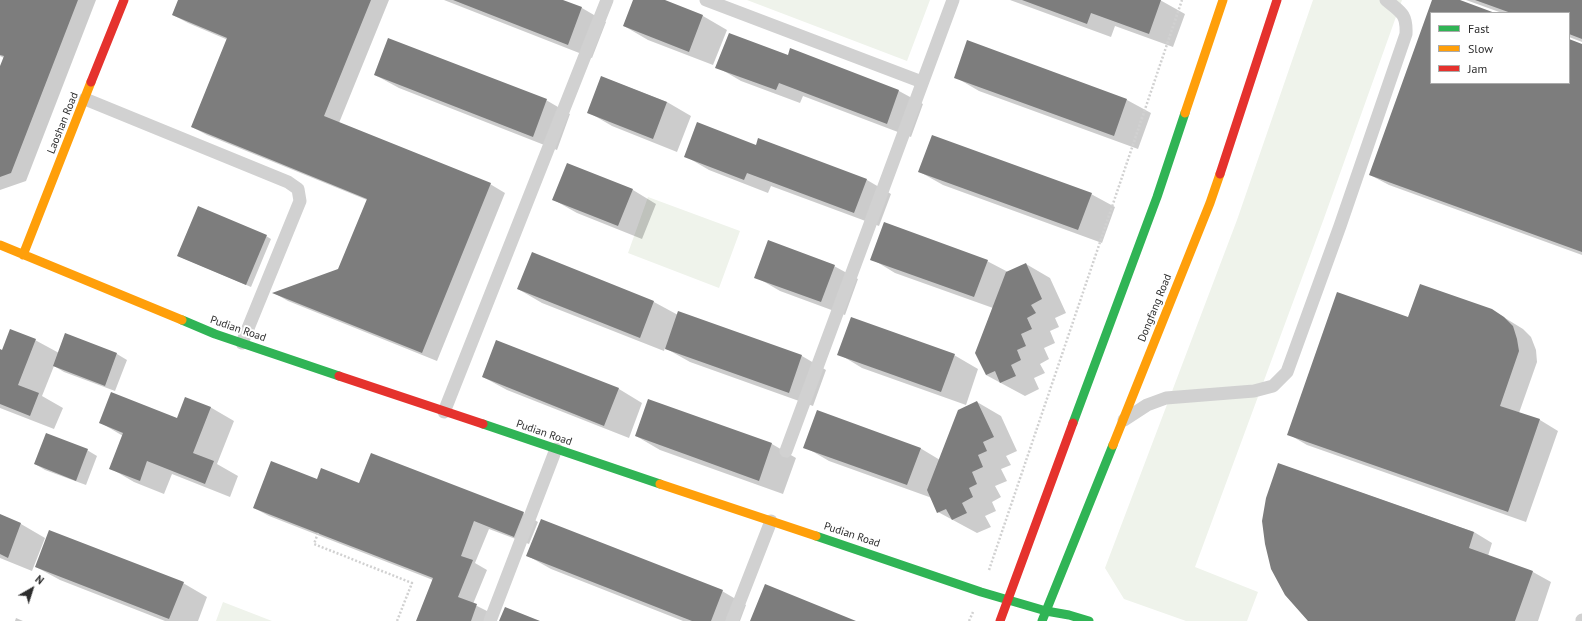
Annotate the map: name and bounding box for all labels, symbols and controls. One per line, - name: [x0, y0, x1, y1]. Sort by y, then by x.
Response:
- legend: [1430, 12, 1570, 84]
- text: Fast: [1468, 21, 1489, 36]
- text: Slow: [1468, 41, 1493, 56]
- text: Jam: [1468, 61, 1487, 76]
- street label: Laoshan Road: [45, 90, 81, 156]
- street label: Dongfang Road: [1135, 272, 1175, 344]
- street label: Pudian Road: [208, 313, 268, 345]
- street label: Pudian Road: [514, 417, 574, 449]
- street label: Pudian Road: [822, 520, 882, 550]
- north arrow: [12, 569, 52, 609]
- text: N: [32, 572, 47, 587]

